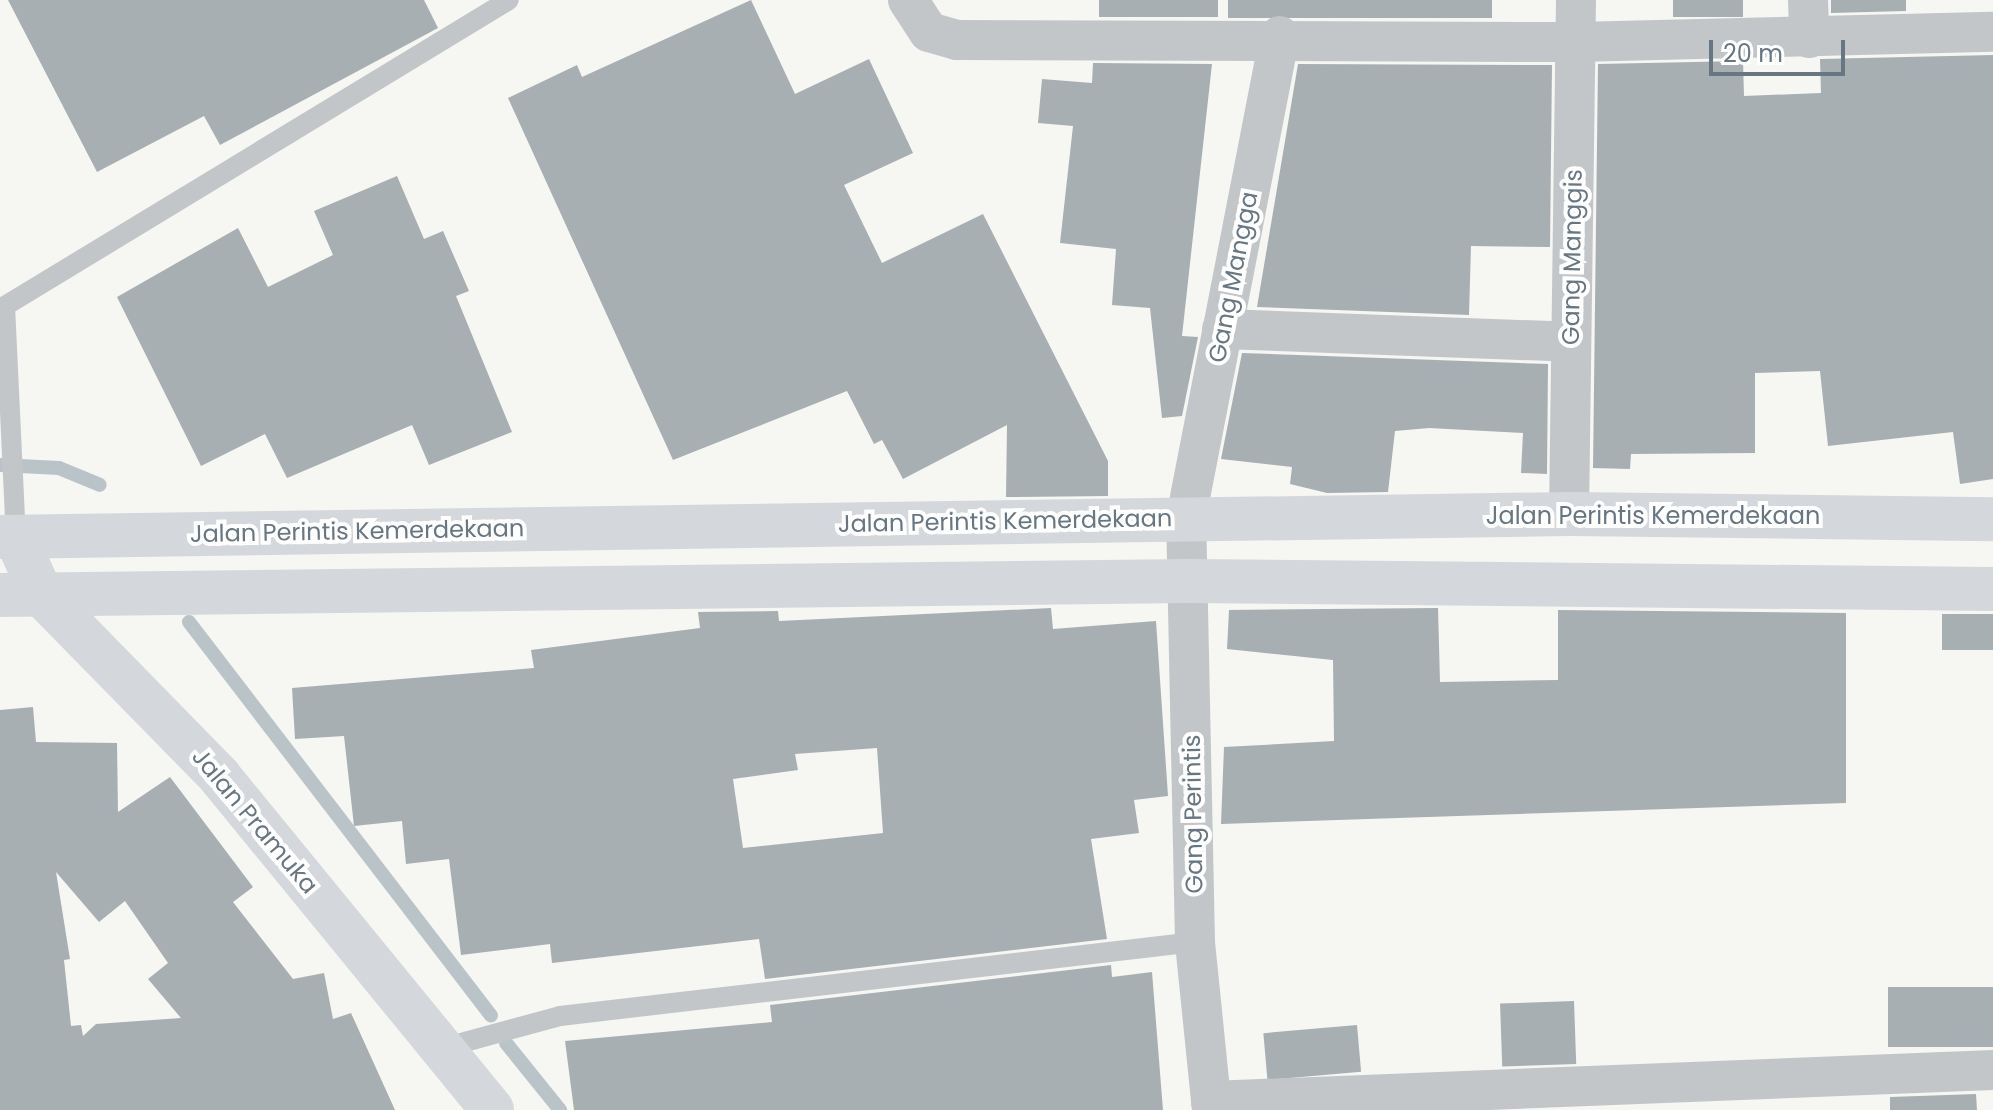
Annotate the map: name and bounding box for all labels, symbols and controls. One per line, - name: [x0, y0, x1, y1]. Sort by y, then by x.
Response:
- scale bar: [1713, 24, 1849, 74]
- text: 20 m: [1723, 37, 1783, 70]
- street label: Gang Manggis: [1556, 169, 1588, 345]
- street label: Gang Mangga: [1202, 189, 1264, 365]
- street label: Jalan Perintis Kemerdekaan: [1486, 502, 1820, 530]
- street label: Jalan Perintis Kemerdekaan: [838, 504, 1172, 538]
- street label: Jalan Perintis Kemerdekaan: [190, 514, 524, 548]
- street label: Gang Perintis: [1177, 734, 1209, 894]
- street label: Jalan Pramuka: [186, 743, 324, 899]

